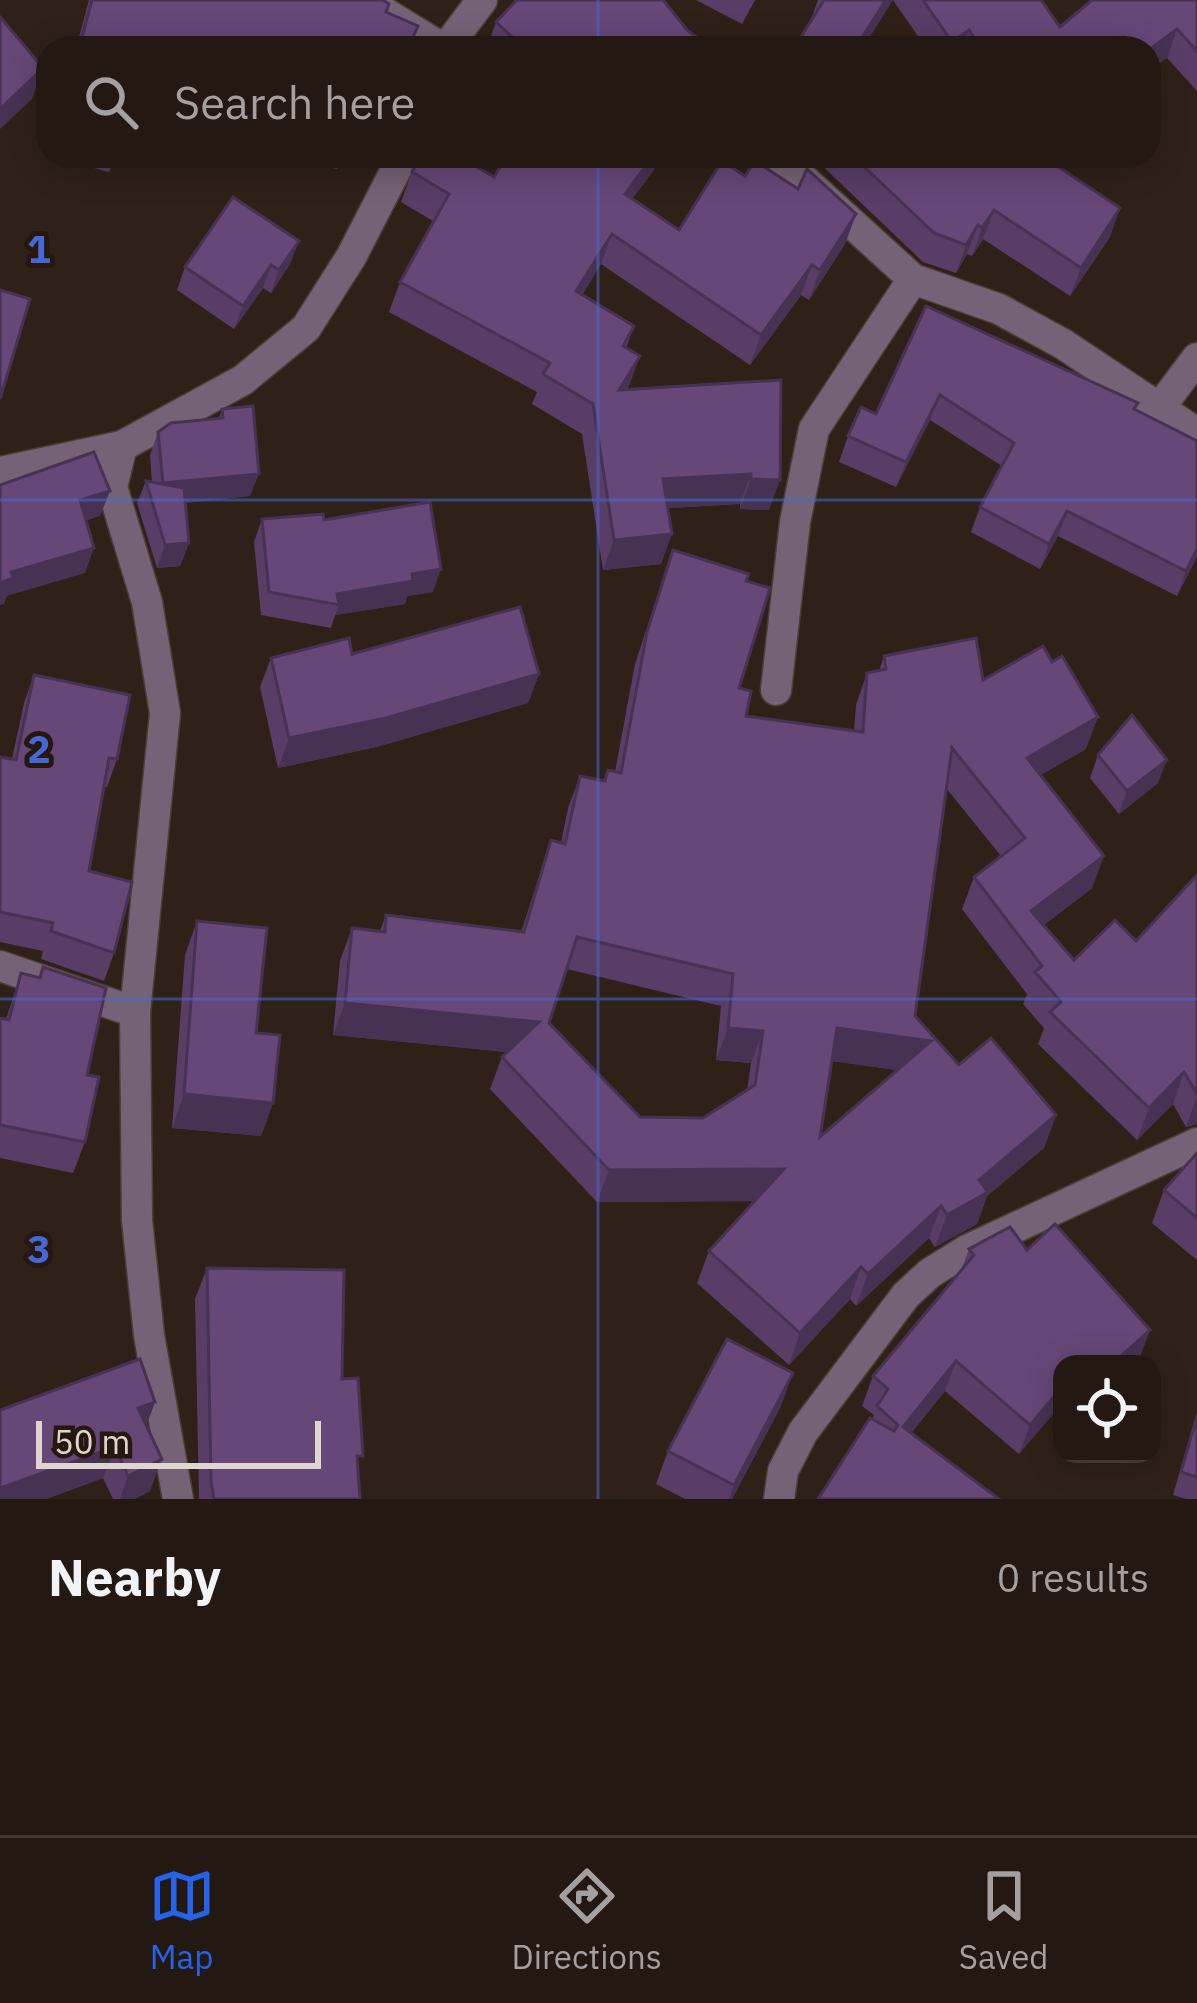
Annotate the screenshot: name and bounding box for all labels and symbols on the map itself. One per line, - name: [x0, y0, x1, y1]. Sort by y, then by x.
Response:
- text: 1: [27, 223, 51, 274]
- text: 2: [27, 723, 51, 774]
- text: 3: [27, 1223, 51, 1274]
- scale bar: [36, 1415, 321, 1468]

